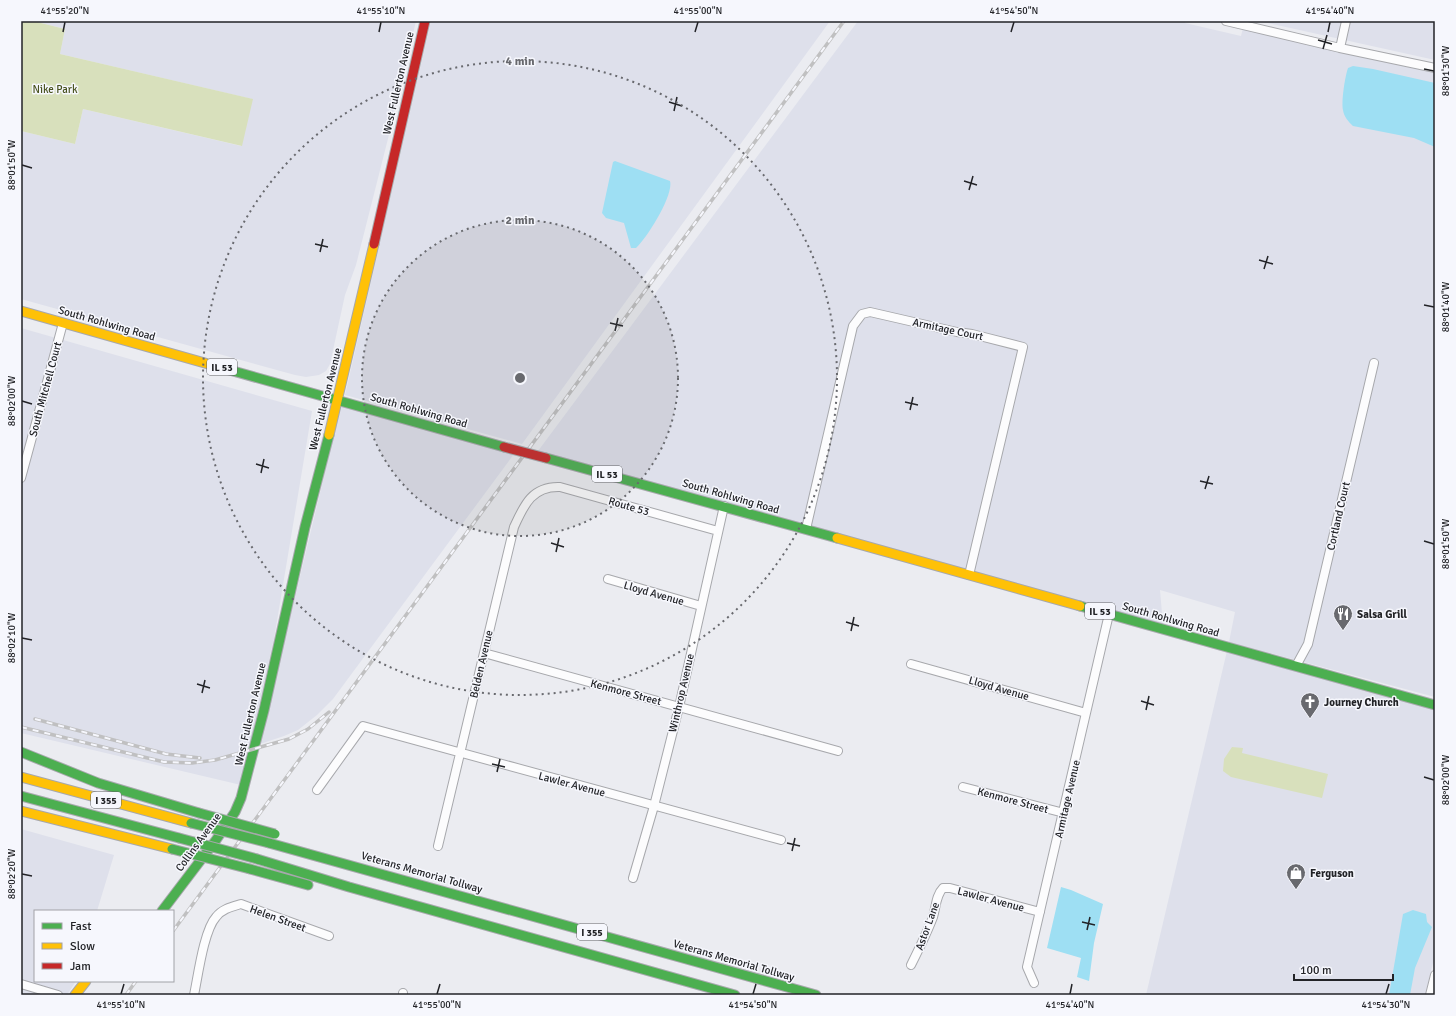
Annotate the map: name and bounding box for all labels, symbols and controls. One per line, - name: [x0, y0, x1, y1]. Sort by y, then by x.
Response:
- text: 41°55'20"N: [41, 5, 89, 17]
- text: 41°55'10"N: [357, 5, 405, 17]
- text: 41°55'00"N: [674, 5, 722, 17]
- text: 41°54'50"N: [990, 5, 1038, 17]
- text: 41°54'40"N: [1306, 5, 1354, 17]
- street label: West Fullerton Avenue: [380, 30, 417, 136]
- text: 88°01'30"W: [1440, 45, 1452, 96]
- text: 4 min: [506, 54, 535, 69]
- park label: Nike Park: [33, 83, 78, 96]
- text: 88°01'50"W: [6, 139, 18, 190]
- text: 2 min: [506, 213, 535, 228]
- text: 88°01'40"W: [1440, 281, 1452, 332]
- street label: South Rohlwing Road: [57, 303, 157, 344]
- street label: Armitage Court: [911, 316, 985, 343]
- street label: South Mitchell Court: [27, 340, 64, 438]
- street label: West Fullerton Avenue: [306, 346, 345, 452]
- road number: IL 53: [207, 359, 237, 375]
- centre of rings: [513, 371, 527, 385]
- text: 88°02'00"W: [6, 375, 18, 426]
- street label: South Rohlwing Road: [369, 390, 469, 431]
- road number: IL 53: [592, 466, 622, 482]
- street label: South Rohlwing Road: [681, 476, 781, 517]
- street label: Cortland Court: [1324, 480, 1353, 552]
- street label: Route 53: [607, 494, 651, 518]
- text: 88°01'50"W: [1440, 518, 1452, 569]
- street label: Lloyd Avenue: [622, 579, 685, 608]
- street label: South Rohlwing Road: [1121, 599, 1221, 640]
- road number: IL 53: [1085, 603, 1115, 619]
- restaurant icon: Salsa Grill: [1332, 603, 1354, 631]
- place label: Salsa Grill: [1357, 608, 1408, 621]
- text: 88°02'10"W: [6, 612, 18, 663]
- street label: Belden Avenue: [467, 629, 496, 699]
- street label: Winthrop Avenue: [666, 652, 697, 734]
- street label: West Fullerton Avenue: [232, 661, 269, 767]
- street label: Lloyd Avenue: [967, 674, 1030, 703]
- street label: Kenmore Street: [589, 677, 663, 708]
- church icon: Journey Church: [1299, 691, 1321, 719]
- place label: Journey Church: [1324, 696, 1399, 709]
- text: 88°02'00"W: [1440, 754, 1452, 805]
- street label: Armitage Avenue: [1052, 759, 1083, 840]
- street label: Lawler Avenue: [537, 769, 607, 800]
- street label: Kenmore Street: [976, 785, 1050, 816]
- road number: I 355: [91, 792, 121, 808]
- street label: Collins Avenue: [173, 810, 224, 874]
- text: 88°02'20"W: [6, 848, 18, 899]
- street label: Veterans Memorial Tollway: [360, 849, 485, 896]
- shop icon: Ferguson: [1285, 862, 1307, 890]
- place label: Ferguson: [1310, 867, 1354, 880]
- street label: Lawler Avenue: [956, 884, 1026, 915]
- street label: Astor Lane: [913, 900, 942, 952]
- street label: Helen Street: [248, 902, 308, 935]
- legend: [34, 910, 174, 982]
- text: Fast: [70, 919, 91, 934]
- road number: I 355: [577, 924, 607, 940]
- street label: Veterans Memorial Tollway: [672, 937, 797, 984]
- text: Slow: [70, 939, 95, 954]
- scale bar: [1294, 956, 1393, 982]
- text: Jam: [70, 959, 91, 974]
- text: 100 m: [1300, 963, 1332, 978]
- text: 41°55'10"N: [97, 999, 145, 1011]
- text: 41°55'00"N: [413, 999, 461, 1011]
- text: 41°54'50"N: [729, 999, 777, 1011]
- text: 41°54'40"N: [1046, 999, 1094, 1011]
- text: 41°54'30"N: [1362, 999, 1410, 1011]

